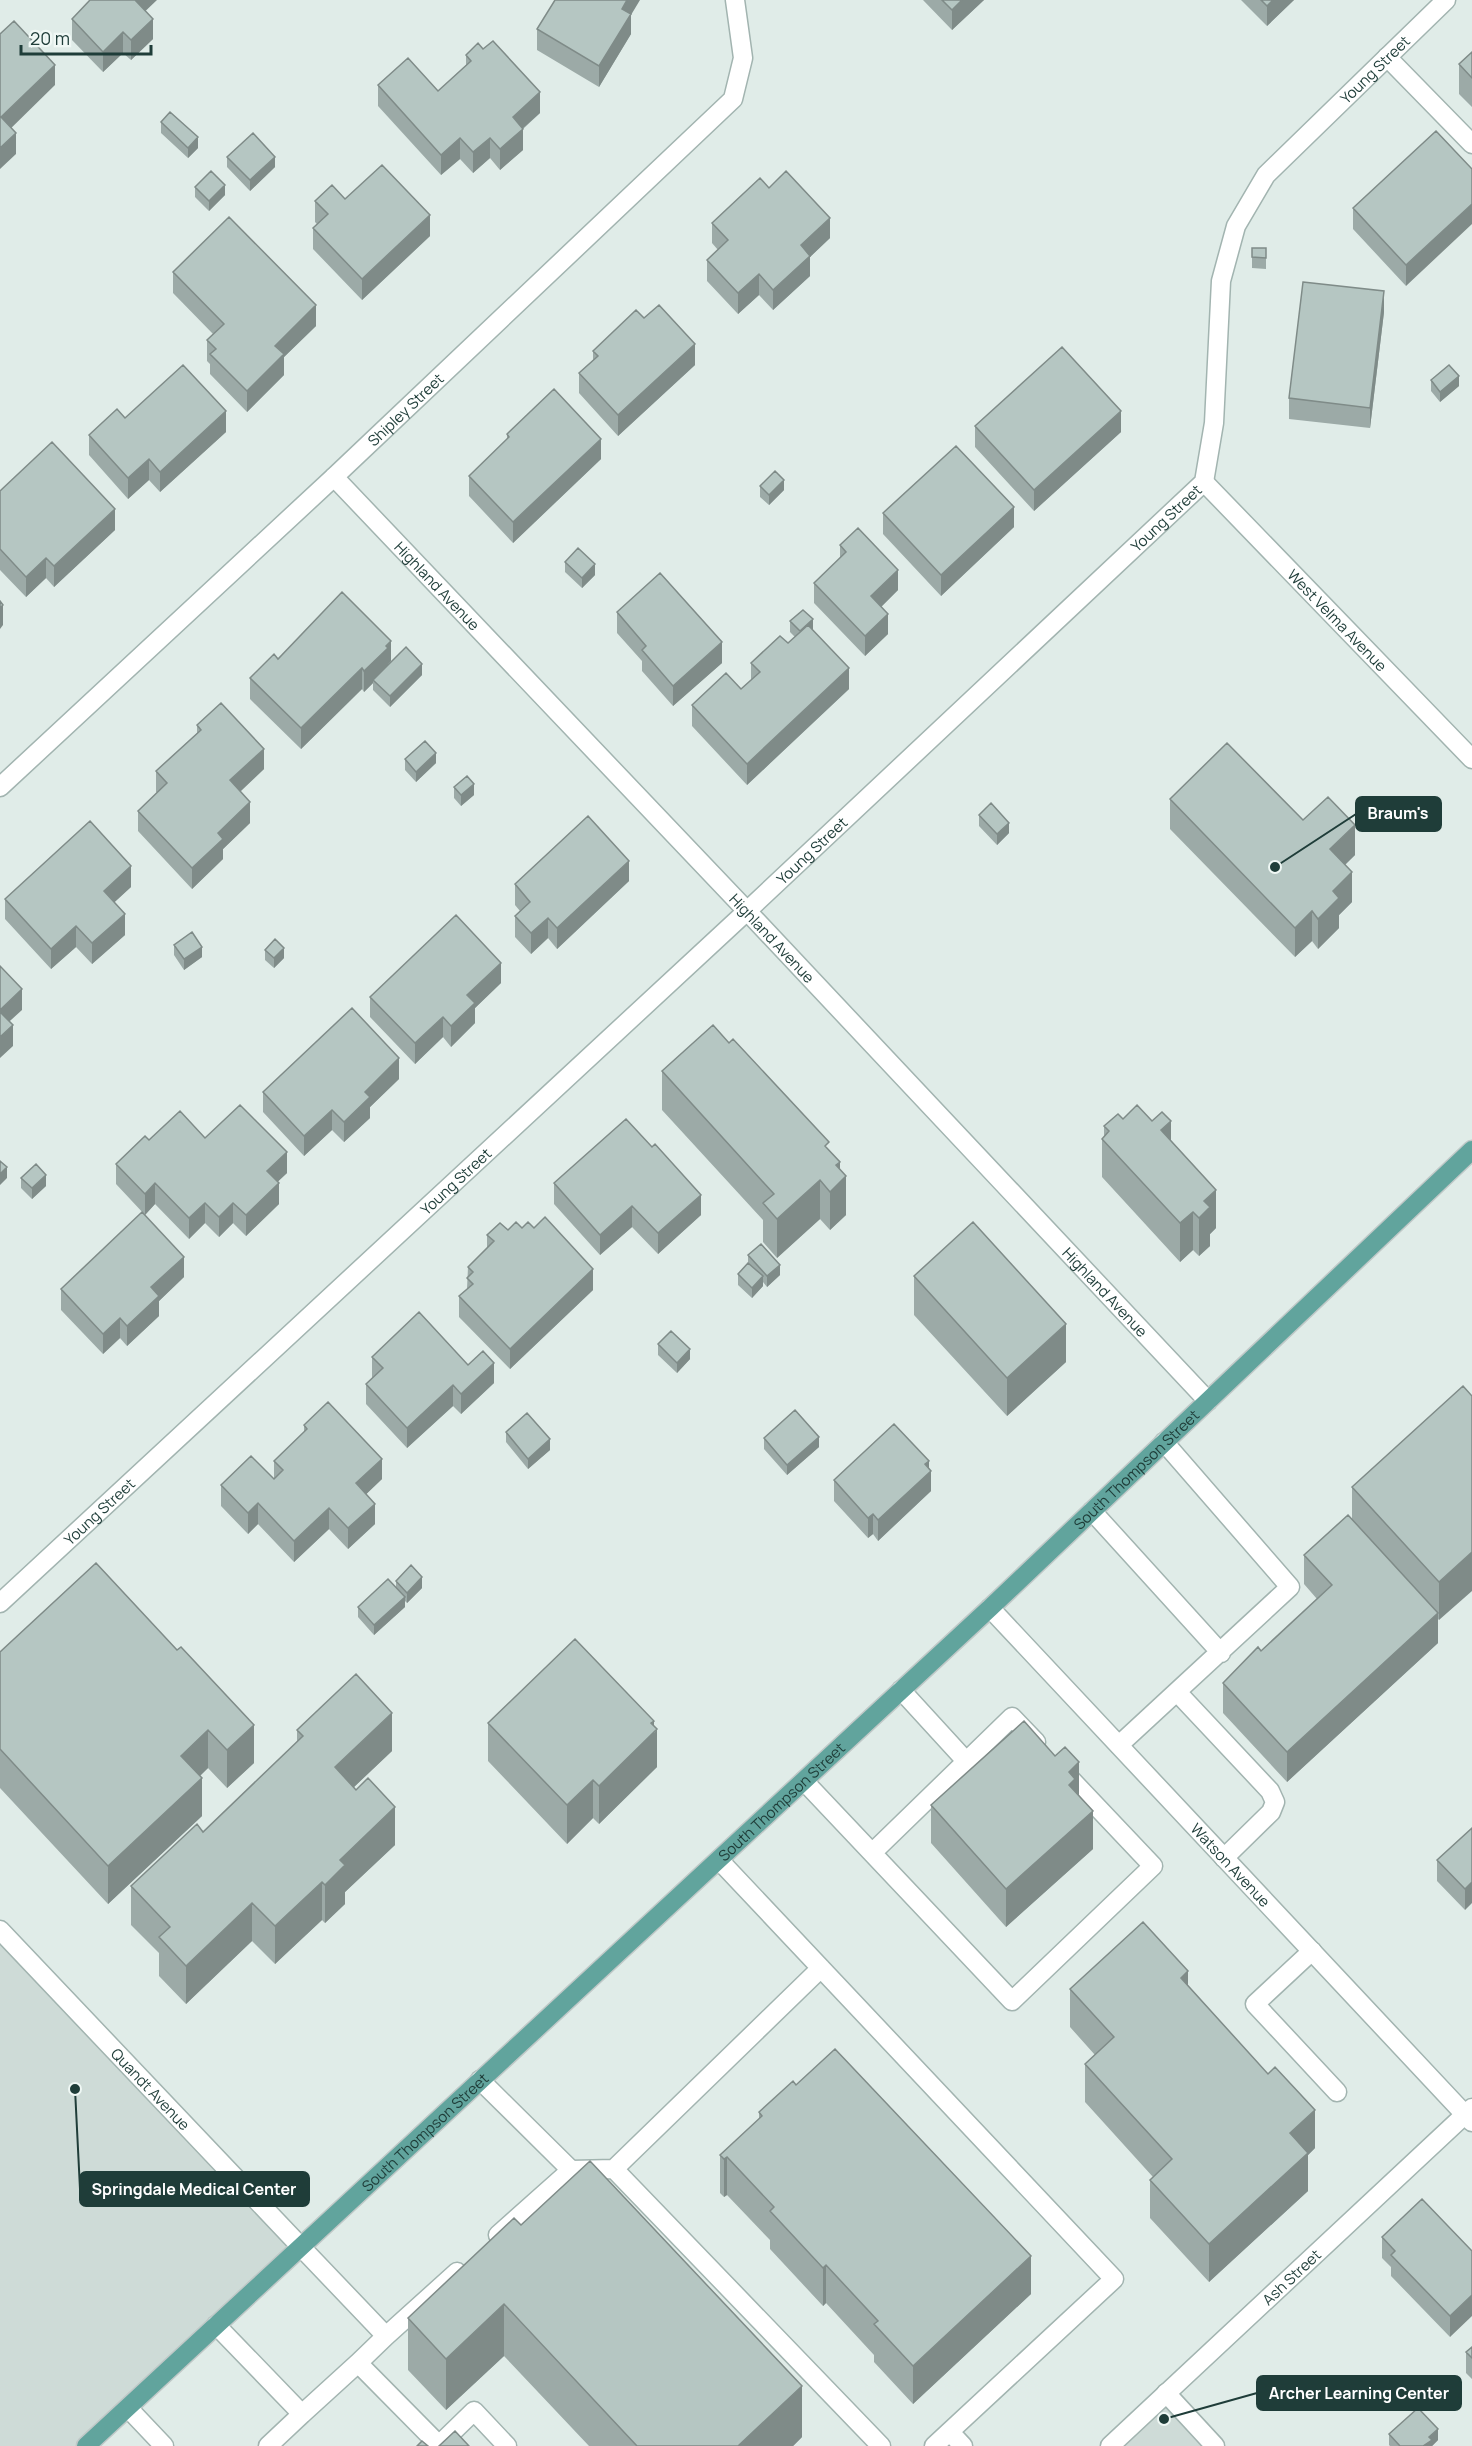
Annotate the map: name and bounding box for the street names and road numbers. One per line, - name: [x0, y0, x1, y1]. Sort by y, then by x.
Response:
- street label: Young Street: [1335, 30, 1414, 108]
- street label: Shipley Street: [363, 368, 448, 451]
- street label: Young Street: [1126, 479, 1206, 556]
- street label: Highland Avenue: [390, 537, 485, 635]
- street label: West Velma Avenue: [1283, 564, 1392, 676]
- street label: Young Street: [772, 812, 852, 889]
- street label: Highland Avenue: [725, 889, 820, 987]
- street label: Young Street: [415, 1143, 496, 1219]
- street label: Highland Avenue: [1058, 1243, 1153, 1341]
- street label: South Thompson Street: [1069, 1405, 1203, 1534]
- street label: Young Street: [59, 1473, 139, 1549]
- street label: South Thompson Street: [713, 1737, 849, 1866]
- street label: Watson Avenue: [1186, 1818, 1275, 1911]
- street label: Quandt Avenue: [107, 2043, 195, 2135]
- street label: South Thompson Street: [357, 2068, 493, 2196]
- street label: Ash Street: [1257, 2244, 1325, 2309]

